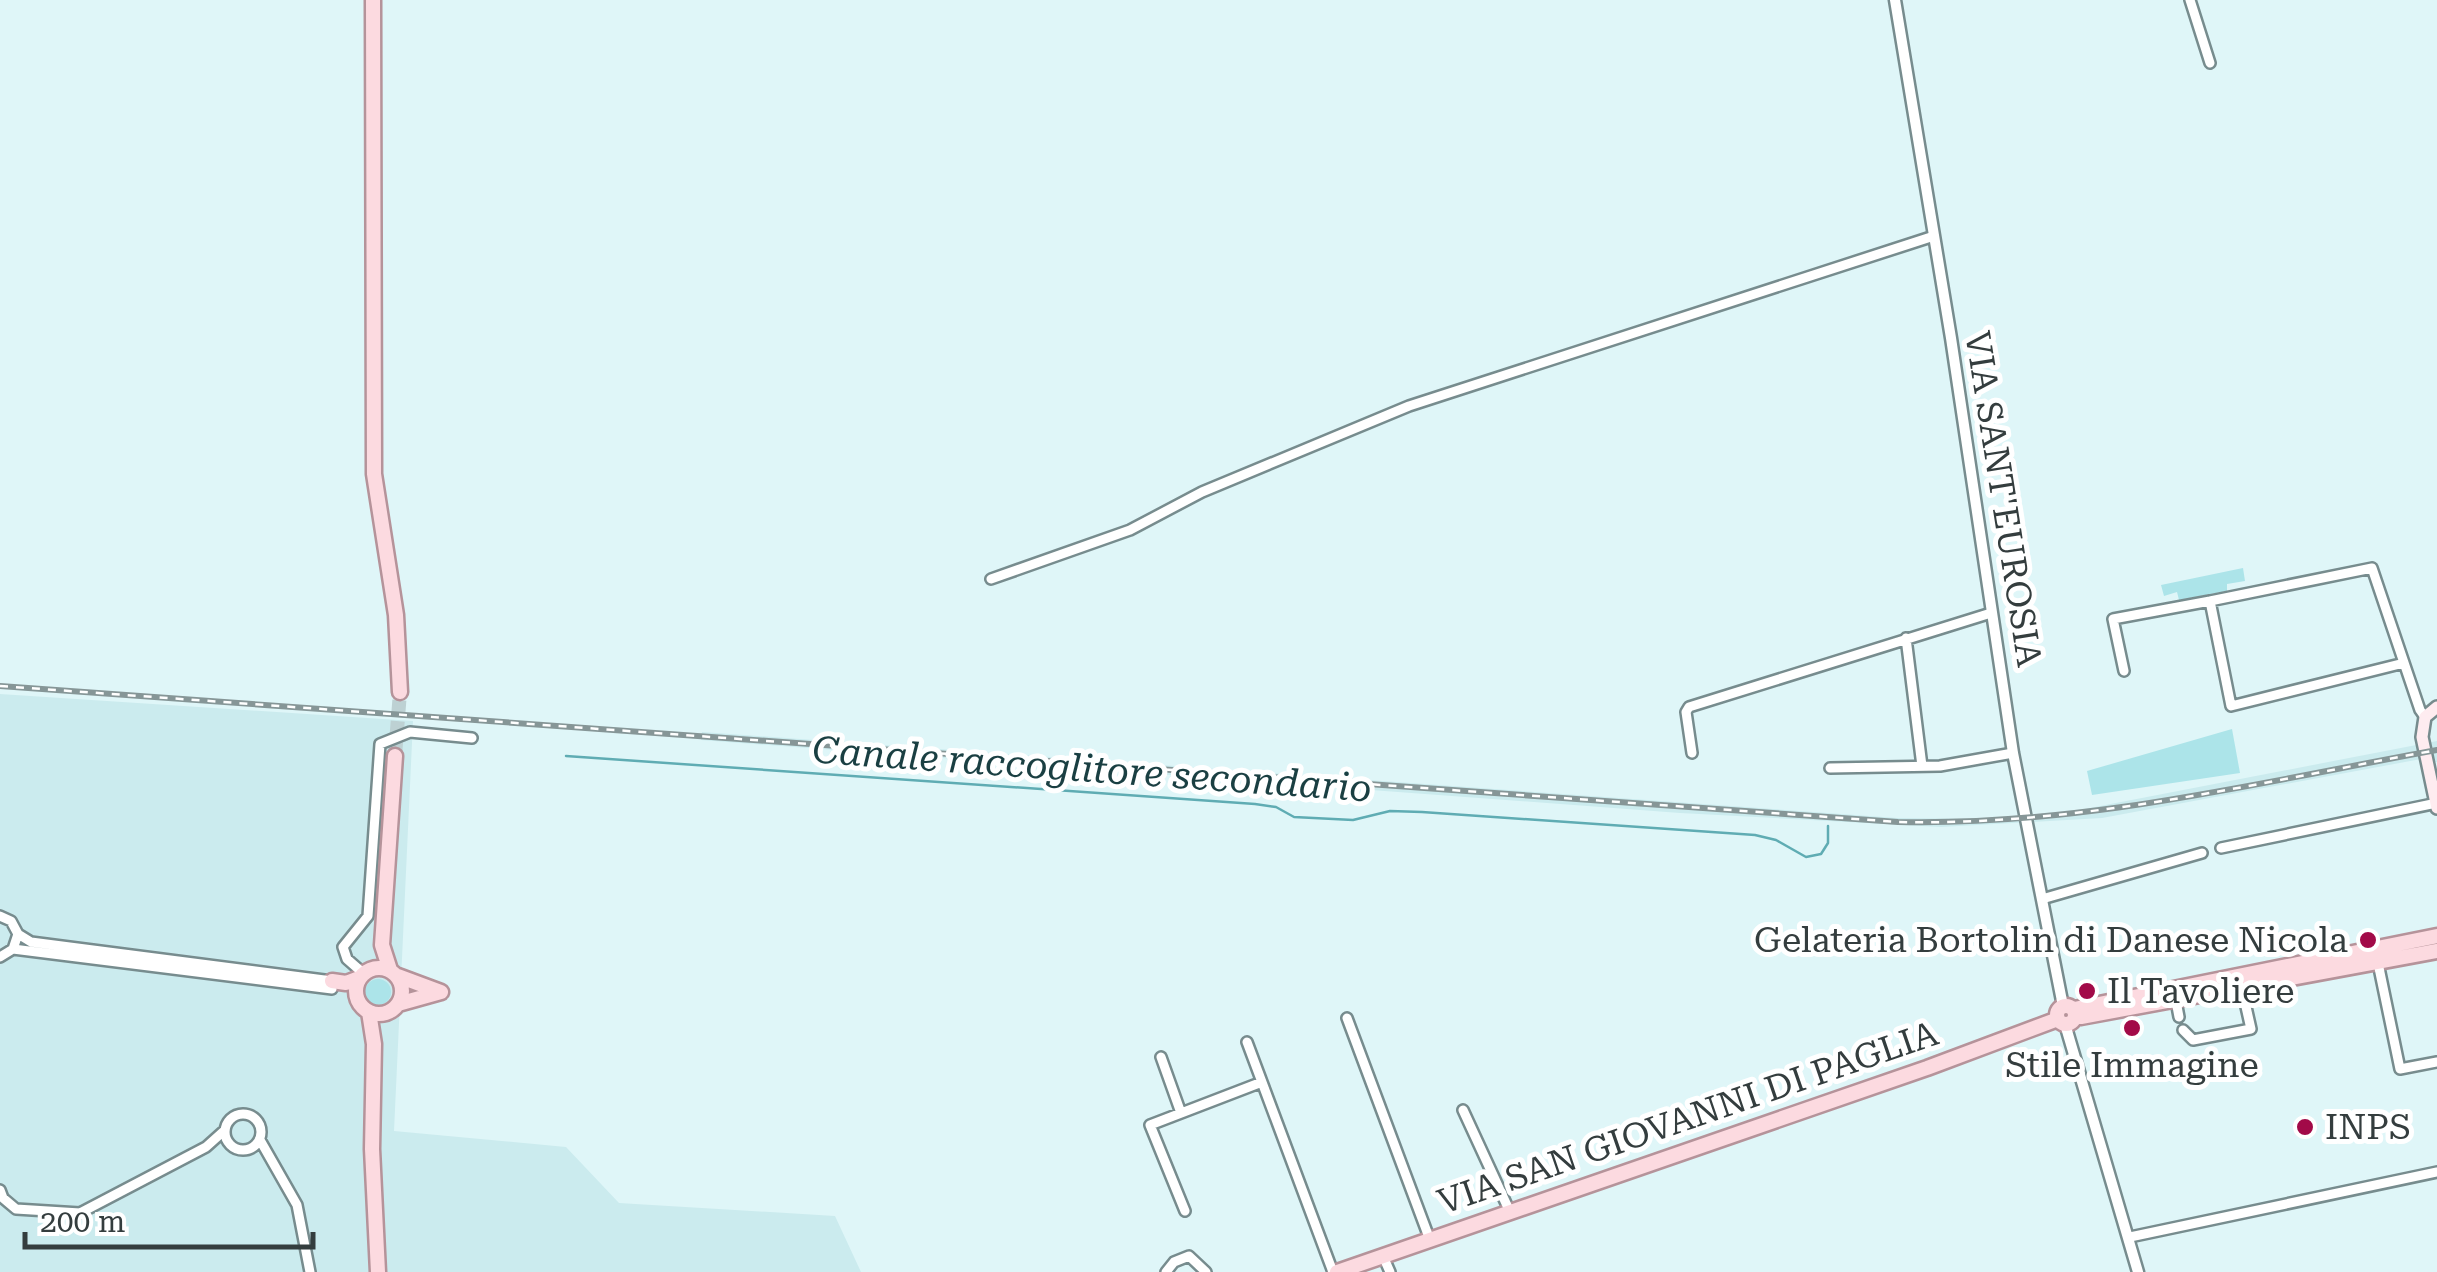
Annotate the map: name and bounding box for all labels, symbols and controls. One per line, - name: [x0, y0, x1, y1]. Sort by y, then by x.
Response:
- street label: VIA SANT'EUROSIA: [1956, 328, 2050, 670]
- water label: Canale raccoglitore secondario: [811, 727, 1373, 811]
- place label: Gelateria Bortolin di Danese Nicola: [1754, 920, 2348, 961]
- marker: Gelateria Bortolin di Danese Nicola: [2357, 929, 2379, 951]
- place label: Il Tavoliere: [2107, 971, 2295, 1012]
- marker: Il Tavoliere: [2076, 980, 2098, 1002]
- street label: VIA SAN GIOVANNI DI PAGLIA: [1433, 1013, 1944, 1223]
- marker: Stile Immagine: [2121, 1017, 2143, 1039]
- place label: Stile Immagine: [2005, 1045, 2259, 1086]
- place label: INPS: [2325, 1107, 2411, 1148]
- marker: INPS: [2294, 1116, 2316, 1138]
- scale bar: [25, 1187, 312, 1249]
- text: 200 m: [40, 1204, 125, 1239]

